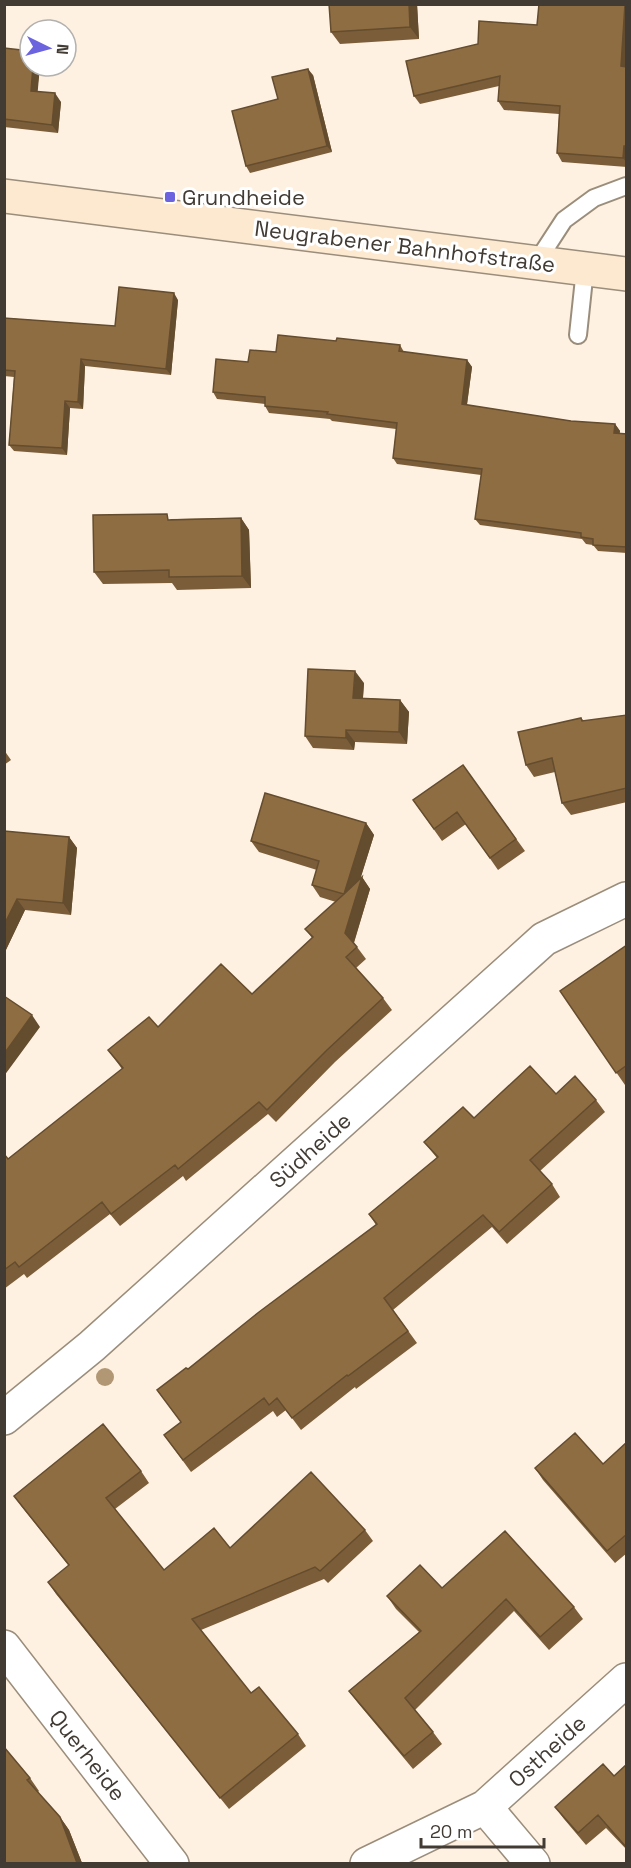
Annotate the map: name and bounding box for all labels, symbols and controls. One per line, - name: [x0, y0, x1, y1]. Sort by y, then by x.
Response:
- north arrow: [18, 18, 78, 78]
- text: N: [52, 43, 73, 56]
- place label: Grundheide: [182, 183, 305, 211]
- marker: Grundheide: [163, 190, 177, 204]
- street label: Neugrabener Bahnhofstraße: [253, 214, 557, 278]
- street label: Südheide: [263, 1106, 357, 1194]
- street label: Querheide: [44, 1704, 132, 1806]
- street label: Ostheide: [502, 1709, 592, 1793]
- scale bar: [421, 1811, 544, 1849]
- text: 20 m: [430, 1820, 473, 1843]

